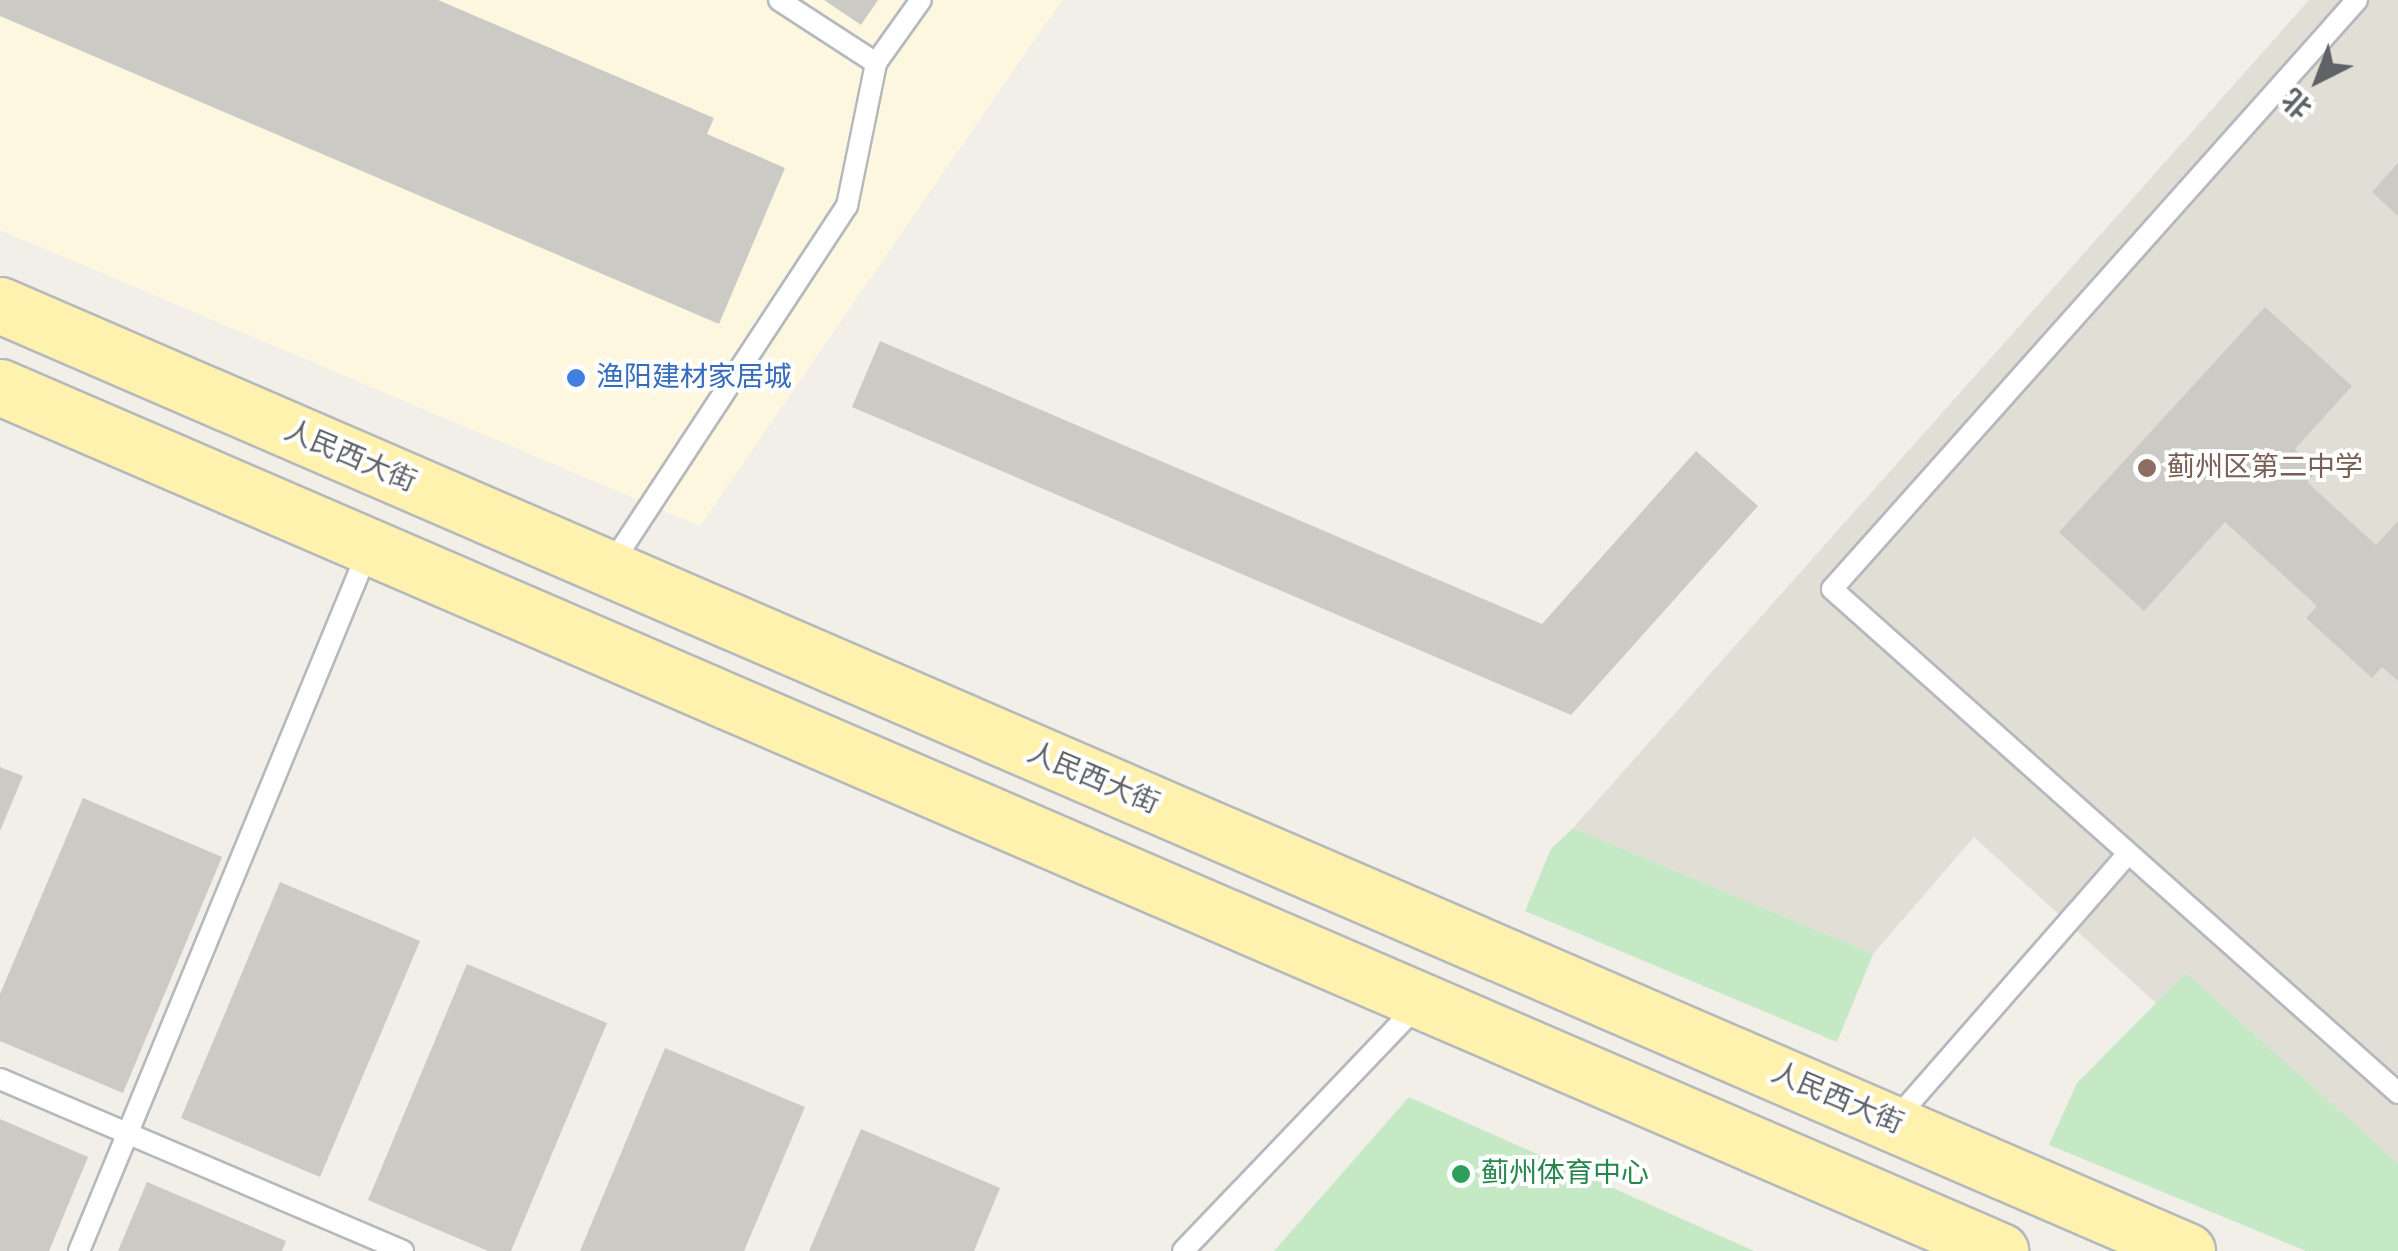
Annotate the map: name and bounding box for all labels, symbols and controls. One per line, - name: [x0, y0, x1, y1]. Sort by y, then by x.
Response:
- north arrow: [2268, 30, 2368, 130]
- text: 北: [2278, 83, 2318, 122]
- place label: 渔阳建材家居城: [596, 361, 792, 395]
- marker: 渔阳建材家居城: [565, 367, 587, 389]
- street label: 人民西大街: [279, 414, 421, 500]
- place label: 蓟州区第二中学: [2167, 451, 2363, 485]
- marker: 蓟州区第二中学: [2136, 457, 2158, 479]
- street label: 人民西大街: [1022, 736, 1164, 822]
- street label: 人民西大街: [1766, 1056, 1908, 1142]
- place label: 蓟州体育中心: [1481, 1157, 1649, 1191]
- marker: 蓟州体育中心: [1450, 1163, 1472, 1185]

